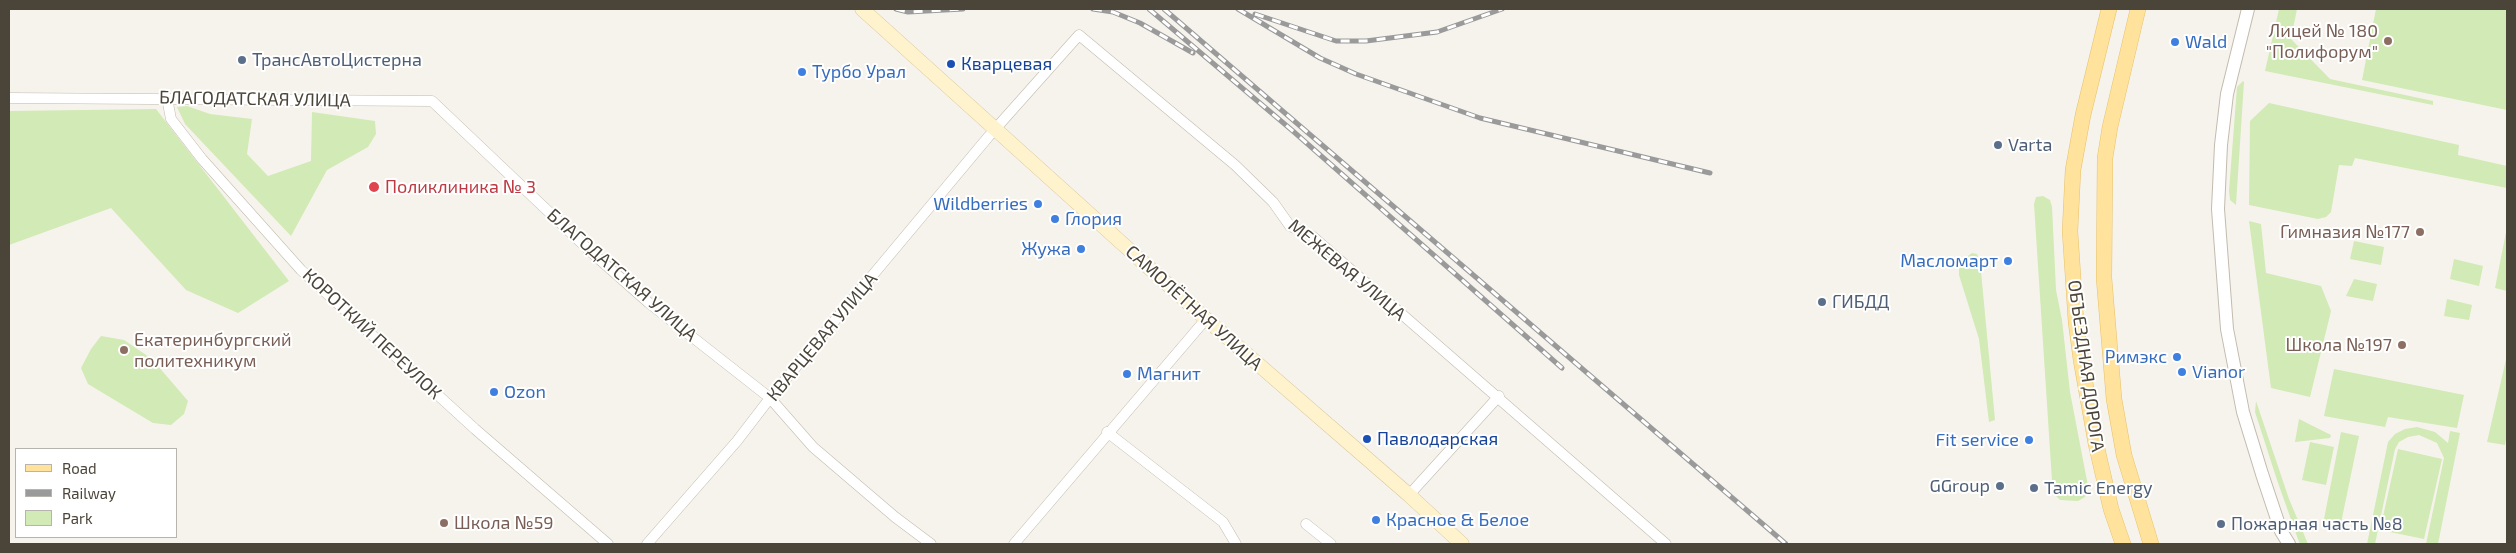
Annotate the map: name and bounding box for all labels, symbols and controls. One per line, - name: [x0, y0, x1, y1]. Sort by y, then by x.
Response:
- place label: Лицей № 180 "Полифорум": [2266, 20, 2378, 62]
- place label: Wald: [2185, 31, 2227, 53]
- marker: Лицей № 180 "Полифорум": [2382, 35, 2394, 47]
- marker: Wald: [2169, 36, 2181, 48]
- place label: ТрансАвтоЦистерна: [252, 49, 422, 71]
- place label: Кварцевая: [961, 53, 1052, 75]
- marker: ТрансАвтоЦистерна: [236, 54, 248, 66]
- marker: Кварцевая: [945, 58, 957, 70]
- place label: Турбо Урал: [812, 61, 906, 83]
- marker: Турбо Урал: [796, 66, 808, 78]
- street label: БЛАГОДАТСКАЯ УЛИЦА: [159, 87, 351, 111]
- place label: Varta: [2008, 134, 2052, 156]
- marker: Varta: [1992, 139, 2004, 151]
- place label: Поликлиника № 3: [385, 176, 536, 198]
- marker: Поликлиника № 3: [367, 180, 381, 194]
- place label: Wildberries: [933, 193, 1028, 215]
- marker: Wildberries: [1032, 198, 1044, 210]
- street label: БЛАГОДАТСКАЯ УЛИЦА: [543, 204, 701, 346]
- place label: Глория: [1065, 208, 1122, 230]
- marker: Глория: [1049, 213, 1061, 225]
- street label: МЕЖЕВАЯ УЛИЦА: [1284, 215, 1410, 325]
- place label: Гимназия №177: [2280, 221, 2410, 243]
- marker: Гимназия №177: [2414, 226, 2426, 238]
- place label: Жужа: [1021, 238, 1071, 260]
- street label: САМОЛЁТНАЯ УЛИЦА: [1121, 241, 1267, 375]
- marker: Жужа: [1075, 243, 1087, 255]
- place label: Масломарт: [1900, 250, 1998, 272]
- marker: Масломарт: [2002, 255, 2014, 267]
- street label: КОРОТКИЙ ПЕРЕУЛОК: [298, 264, 446, 404]
- street label: КВАРЦЕВАЯ УЛИЦА: [762, 268, 882, 406]
- street label: ОБЪЕЗДНАЯ ДОРОГА: [2063, 279, 2109, 453]
- place label: ГИБДД: [1832, 291, 1889, 313]
- marker: ГИБДД: [1816, 296, 1828, 308]
- place label: Екатеринбургский политехникум: [134, 329, 292, 372]
- place label: Школа №197: [2286, 334, 2392, 356]
- marker: Школа №197: [2396, 339, 2408, 351]
- marker: Екатеринбургский политехникум: [118, 344, 130, 356]
- place label: Римэкс: [2105, 346, 2167, 368]
- marker: Римэкс: [2171, 351, 2183, 363]
- place label: Vianor: [2192, 361, 2245, 383]
- place label: Магнит: [1137, 363, 1201, 385]
- marker: Vianor: [2176, 366, 2188, 378]
- marker: Магнит: [1121, 368, 1133, 380]
- place label: Ozon: [504, 381, 546, 403]
- marker: Ozon: [488, 386, 500, 398]
- place label: Павлодарская: [1377, 428, 1498, 450]
- place label: Fit service: [1936, 429, 2019, 451]
- marker: Павлодарская: [1361, 433, 1373, 445]
- marker: Fit service: [2023, 434, 2035, 446]
- legend: [15, 448, 178, 538]
- text: Road: [62, 459, 97, 477]
- place label: GGroup: [1929, 475, 1990, 497]
- place label: Tamic Energy: [2044, 477, 2153, 499]
- marker: GGroup: [1994, 480, 2006, 492]
- marker: Tamic Energy: [2028, 482, 2040, 494]
- text: Railway: [62, 484, 116, 502]
- text: Park: [62, 509, 93, 527]
- place label: Красное & Белое: [1386, 509, 1529, 531]
- place label: Школа №59: [454, 512, 554, 534]
- place label: Пожарная часть №8: [2231, 513, 2403, 535]
- marker: Красное & Белое: [1370, 514, 1382, 526]
- marker: Школа №59: [438, 517, 450, 529]
- marker: Пожарная часть №8: [2215, 518, 2227, 530]

